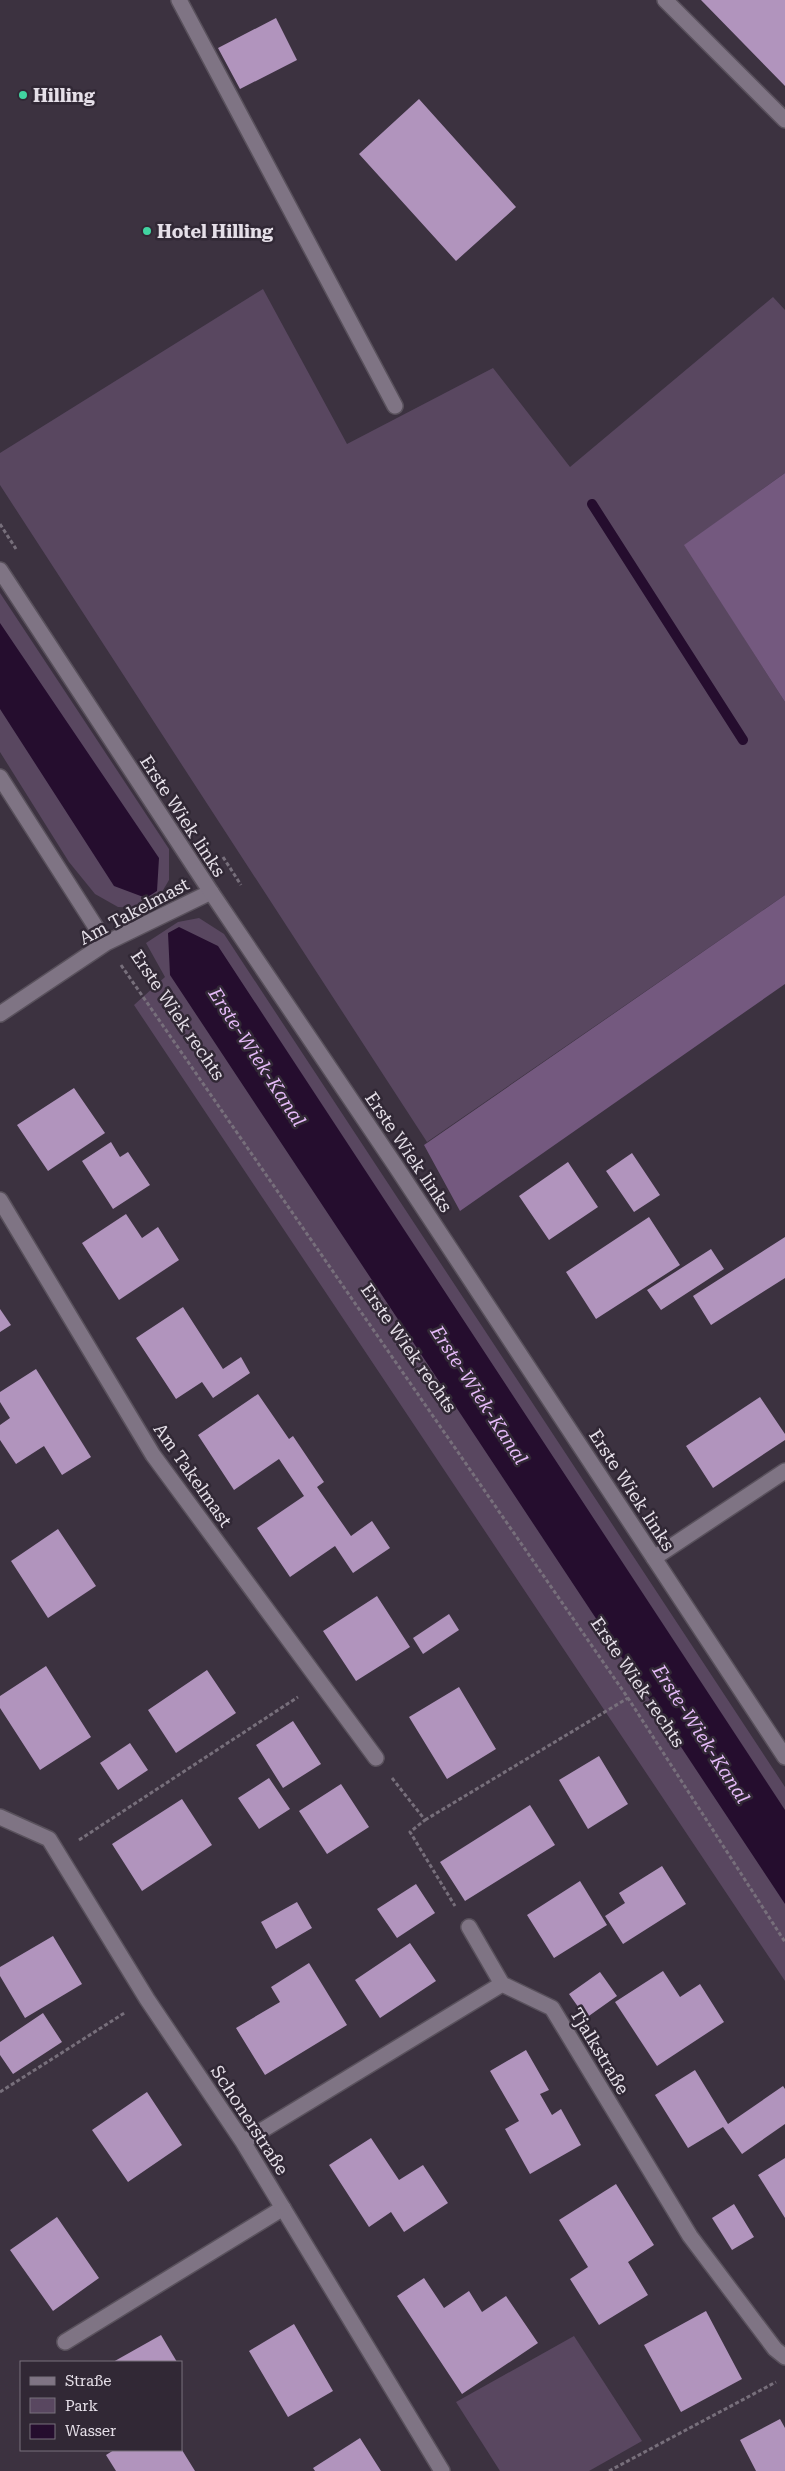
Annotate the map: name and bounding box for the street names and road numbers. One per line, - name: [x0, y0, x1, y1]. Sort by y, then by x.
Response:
- street label: Erste Wiek links: [136, 751, 230, 881]
- street label: Am Takelmast: [75, 873, 193, 949]
- street label: Erste Wiek rechts: [127, 946, 229, 1084]
- street label: Erste Wiek links: [361, 1088, 457, 1216]
- street label: Erste Wiek rechts: [357, 1280, 461, 1416]
- street label: Am Takelmast: [149, 1419, 237, 1531]
- street label: Erste Wiek links: [585, 1425, 679, 1555]
- street label: Erste Wiek rechts: [587, 1613, 689, 1751]
- street label: Tjalkstraße: [566, 2004, 634, 2098]
- street label: Schonerstraße: [207, 2061, 293, 2179]

